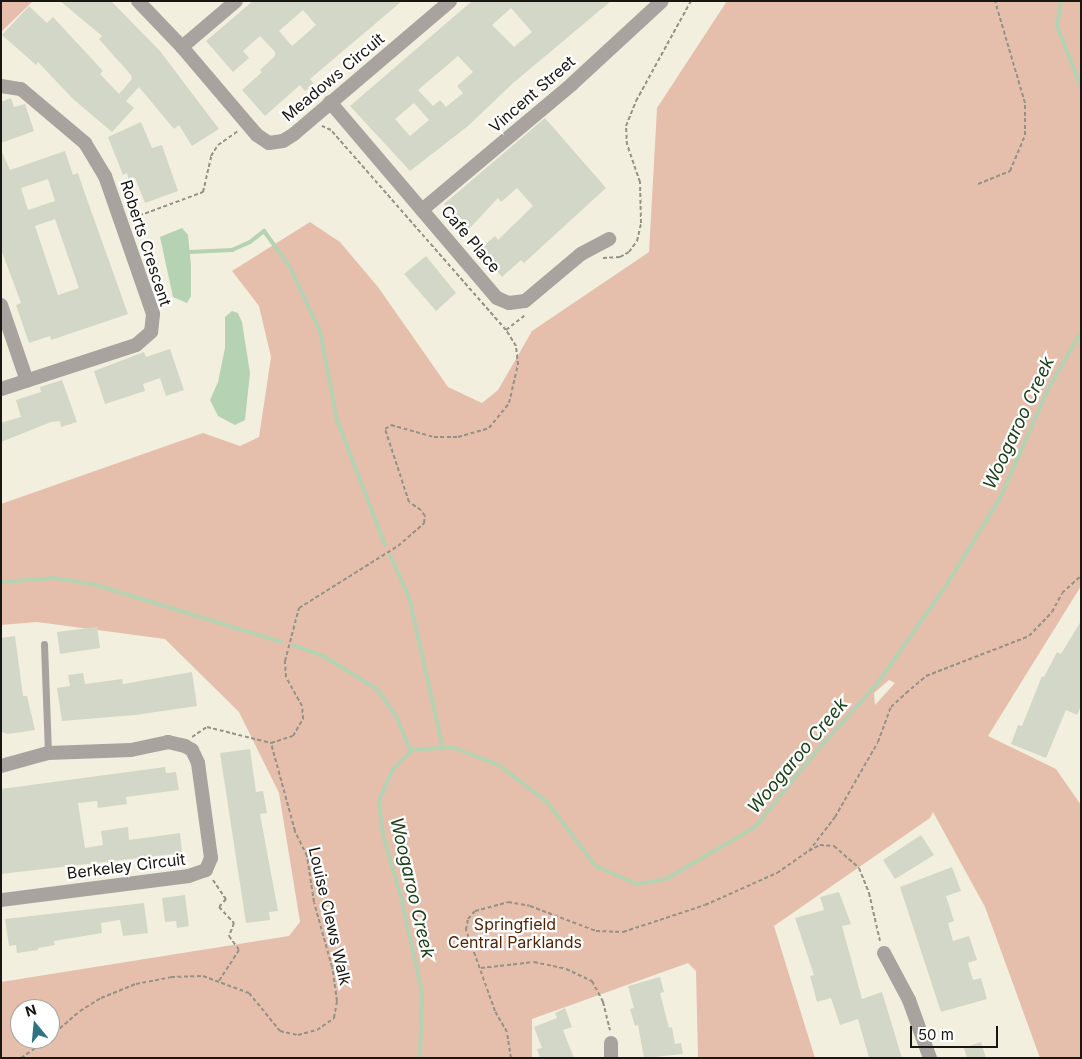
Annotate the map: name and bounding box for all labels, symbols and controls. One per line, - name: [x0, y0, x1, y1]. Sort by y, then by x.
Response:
- street label: Meadows Circuit: [278, 29, 388, 125]
- street label: Vincent Street: [485, 52, 579, 136]
- street label: Roberts Crescent: [117, 178, 175, 308]
- street label: Cafe Place: [437, 202, 505, 276]
- water label: Woogaroo Creek: [979, 353, 1059, 493]
- water label: Woogaroo Creek: [743, 694, 853, 818]
- water label: Woogaroo Creek: [385, 815, 439, 961]
- street label: Louise Clews Walk: [305, 845, 355, 987]
- street label: Berkeley Circuit: [66, 849, 186, 883]
- park label: Springfield Central Parklands: [448, 914, 582, 952]
- north arrow: [10, 999, 60, 1049]
- text: N: [23, 1000, 38, 1020]
- scale bar: [912, 1016, 1000, 1048]
- text: 50 m: [918, 1025, 954, 1044]

